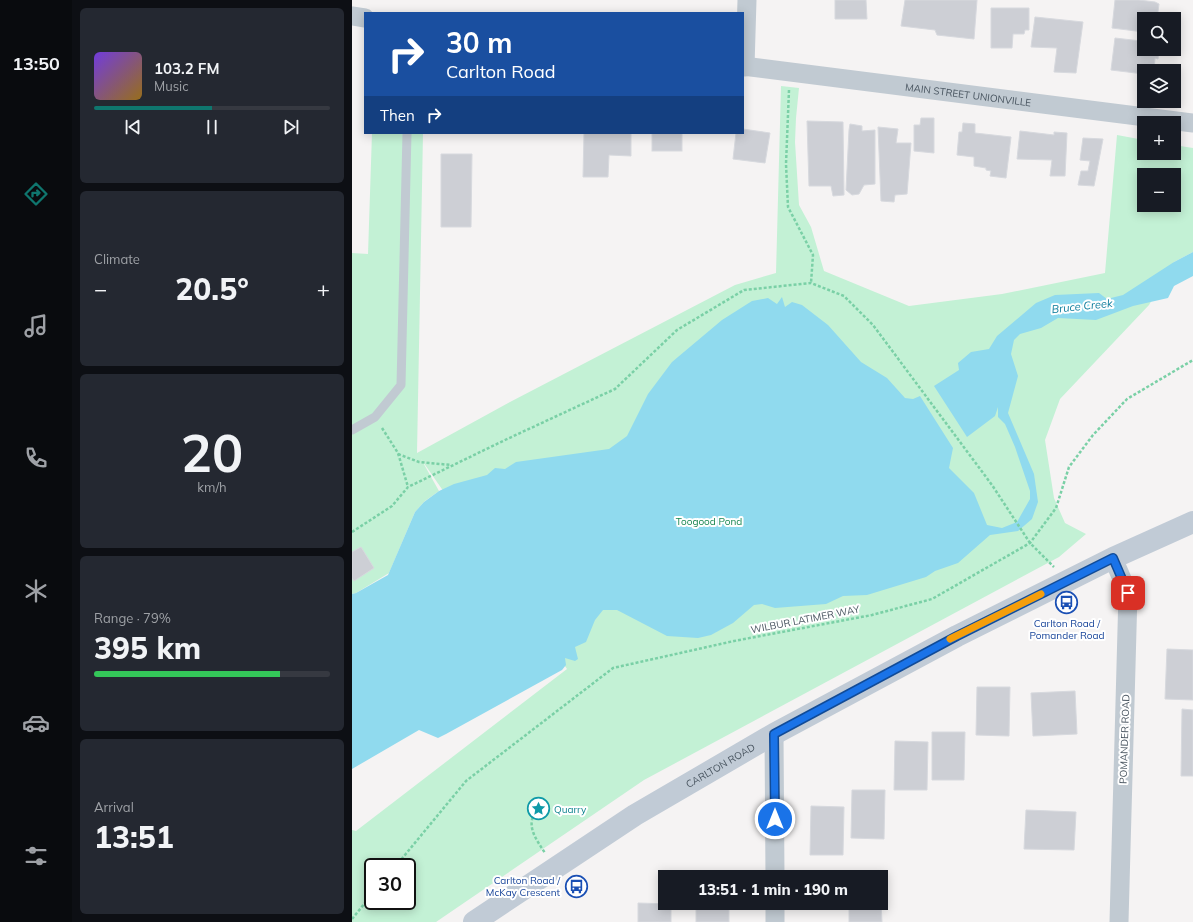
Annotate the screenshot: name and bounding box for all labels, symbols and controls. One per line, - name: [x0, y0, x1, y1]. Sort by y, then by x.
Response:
- map controls: [1137, 12, 1181, 212]
- button: search: [1137, 12, 1181, 56]
- text: 30 m: [446, 25, 512, 60]
- icon: right: [380, 28, 432, 80]
- text: 13:50: [12, 52, 60, 75]
- text: 103.2 FM: [154, 59, 219, 78]
- text: Carlton Road: [446, 60, 556, 83]
- button: layers: [1137, 64, 1181, 108]
- text: Music: [154, 78, 189, 94]
- street label: MAIN STREET UNIONVILLE: [904, 81, 1032, 109]
- icon: right: [423, 104, 445, 126]
- text: Then: [380, 106, 415, 125]
- icon: previous: [122, 116, 144, 138]
- icon: pause: [201, 116, 223, 138]
- icon: next: [280, 116, 302, 138]
- button: +: [1137, 116, 1181, 160]
- button: −: [1137, 168, 1181, 212]
- icon: directions: [22, 180, 50, 208]
- text: Climate: [94, 251, 140, 267]
- text: 20.5°: [175, 270, 249, 308]
- text: −: [94, 275, 107, 303]
- text: +: [317, 275, 330, 303]
- water label: Bruce Creek: [1051, 296, 1113, 316]
- icon: music: [22, 312, 50, 340]
- text: 20: [181, 420, 243, 485]
- icon: phone: [22, 444, 50, 472]
- text: km/h: [197, 479, 227, 495]
- park label: Toogood Pond: [676, 515, 742, 528]
- pin: [1111, 576, 1145, 610]
- icon: climate: [22, 577, 50, 605]
- icon: arrive: [1117, 582, 1139, 604]
- bus stop icon: Carlton Road / Pomander Road: [1054, 590, 1080, 616]
- street label: WILBUR LATIMER WAY: [750, 602, 862, 636]
- text: Range · 79%: [94, 610, 171, 626]
- place label: Carlton Road / Pomander Road: [1030, 617, 1104, 642]
- text: 395 km: [94, 629, 201, 667]
- street label: POMANDER ROAD: [1116, 694, 1133, 784]
- icon: car: [22, 709, 50, 737]
- street label: CARLTON ROAD: [684, 741, 757, 791]
- place icon: Quarry: [525, 796, 551, 822]
- position arrow: [754, 798, 796, 840]
- text: Arrival: [94, 799, 134, 815]
- place label: Quarry: [554, 803, 587, 816]
- text: 13:51: [94, 818, 174, 856]
- icon: filters: [22, 842, 50, 870]
- speed limit sign: 30: [364, 858, 416, 910]
- bus stop icon: Carlton Road / McKay Crescent: [563, 873, 589, 899]
- place label: Carlton Road / McKay Crescent: [486, 874, 561, 899]
- text: 13:51 · 1 min · 190 m: [698, 880, 848, 899]

